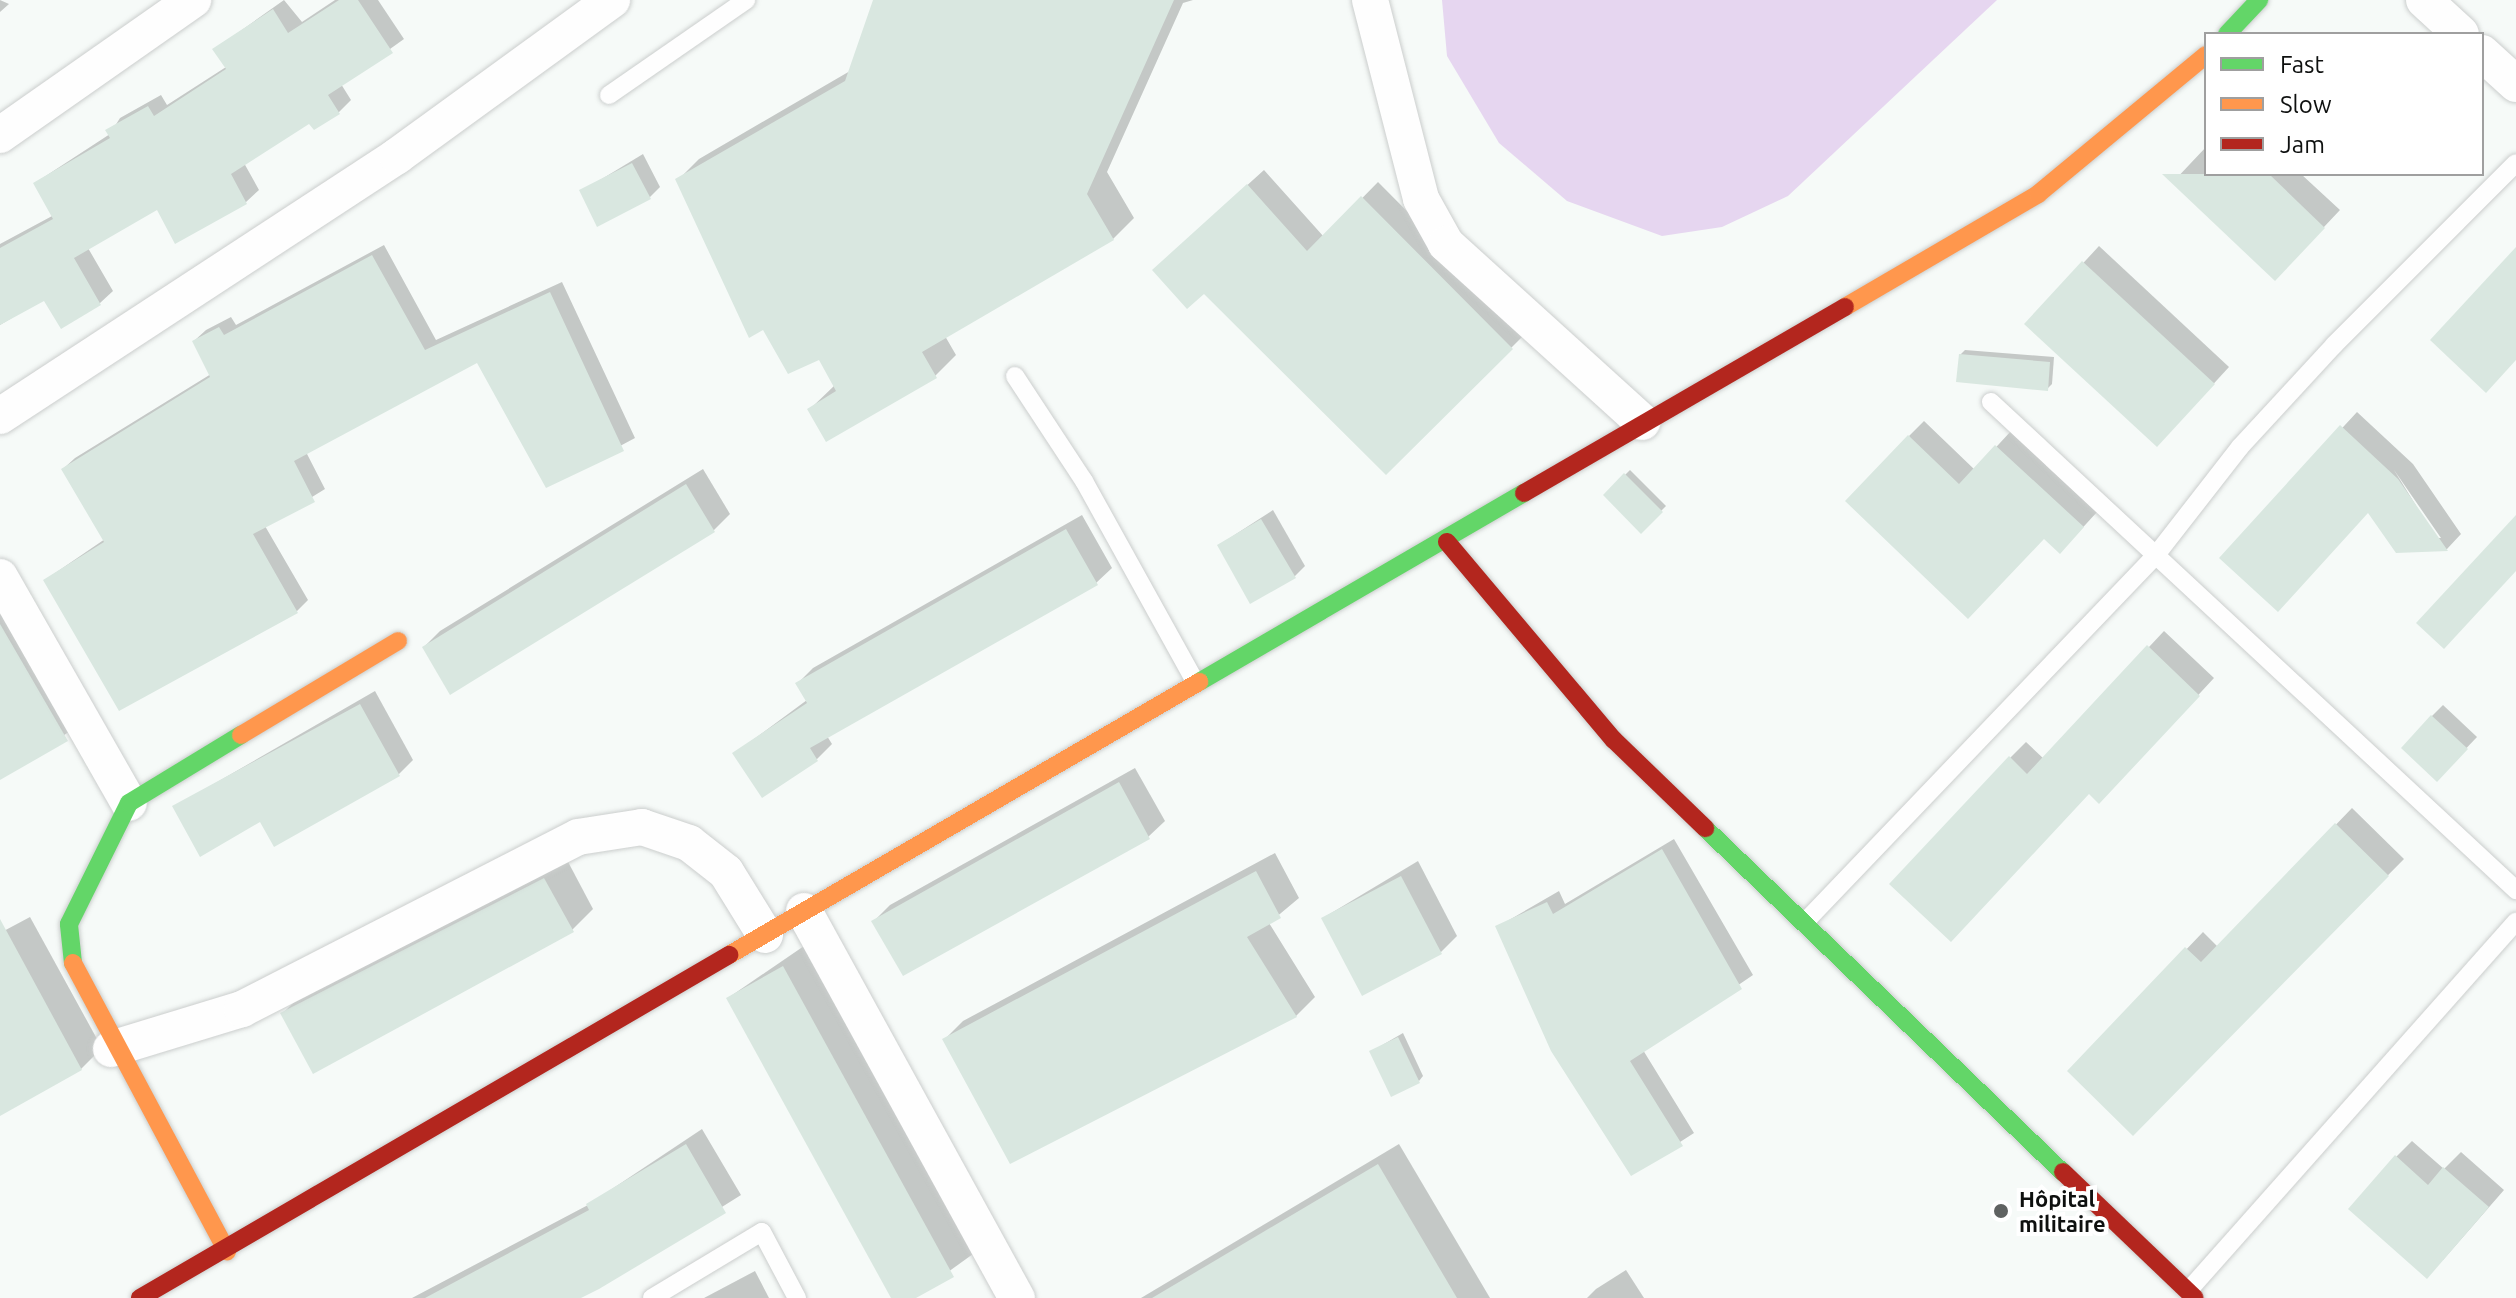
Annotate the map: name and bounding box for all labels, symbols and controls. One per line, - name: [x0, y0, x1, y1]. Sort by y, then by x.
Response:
- legend: [2204, 32, 2484, 176]
- text: Fast: [2280, 51, 2324, 78]
- text: Slow: [2280, 91, 2332, 118]
- text: Jam: [2280, 131, 2325, 158]
- place label: Hôpital militaire: [2019, 1185, 2106, 1236]
- marker: Hôpital militaire: [1990, 1200, 2012, 1222]

